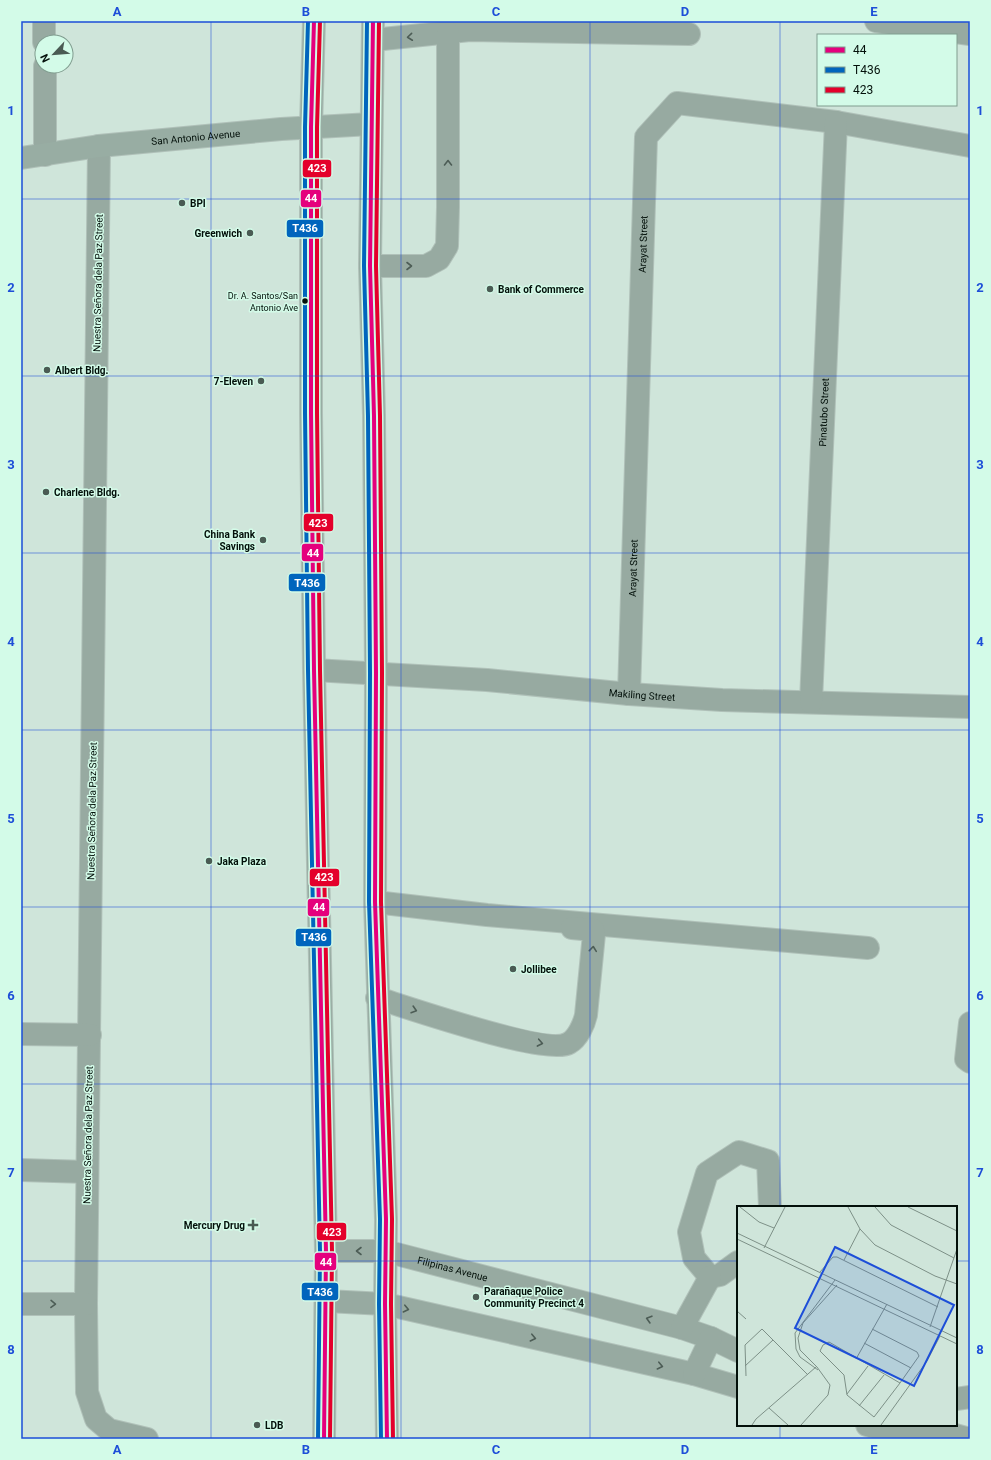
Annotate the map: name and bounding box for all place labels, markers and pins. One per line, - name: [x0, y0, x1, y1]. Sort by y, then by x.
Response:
- marker: BPI: [177, 198, 187, 208]
- place label: BPI: [190, 198, 206, 209]
- place label: Greenwich: [194, 228, 242, 239]
- marker: Greenwich: [245, 228, 255, 238]
- marker: Bank of Commerce: [485, 284, 495, 294]
- place label: Bank of Commerce: [498, 284, 585, 295]
- place label: Dr. A. Santos/San Antonio Ave: [228, 291, 298, 313]
- marker: Dr. A. Santos/San Antonio Ave: [300, 296, 310, 306]
- marker: Albert Bldg.: [42, 365, 52, 375]
- place label: Albert Bldg.: [55, 365, 109, 376]
- place label: 7-Eleven: [214, 376, 253, 387]
- marker: 7-Eleven: [256, 376, 266, 386]
- marker: Charlene Bldg.: [41, 487, 51, 497]
- place label: Charlene Bldg.: [54, 487, 120, 498]
- place label: China Bank Savings: [204, 529, 256, 552]
- marker: China Bank Savings: [258, 535, 268, 545]
- marker: Jaka Plaza: [204, 856, 214, 866]
- place label: Jaka Plaza: [217, 856, 267, 867]
- marker: Jollibee: [508, 964, 518, 974]
- place label: Jollibee: [521, 964, 557, 975]
- place label: Mercury Drug: [184, 1220, 245, 1231]
- marker: Mercury Drug: [248, 1220, 258, 1230]
- place label: Parañaque Police Community Precinct 4: [484, 1286, 584, 1309]
- marker: Parañaque Police Community Precinct 4: [471, 1292, 481, 1302]
- marker: LDB: [252, 1420, 262, 1430]
- place label: LDB: [265, 1420, 283, 1431]

